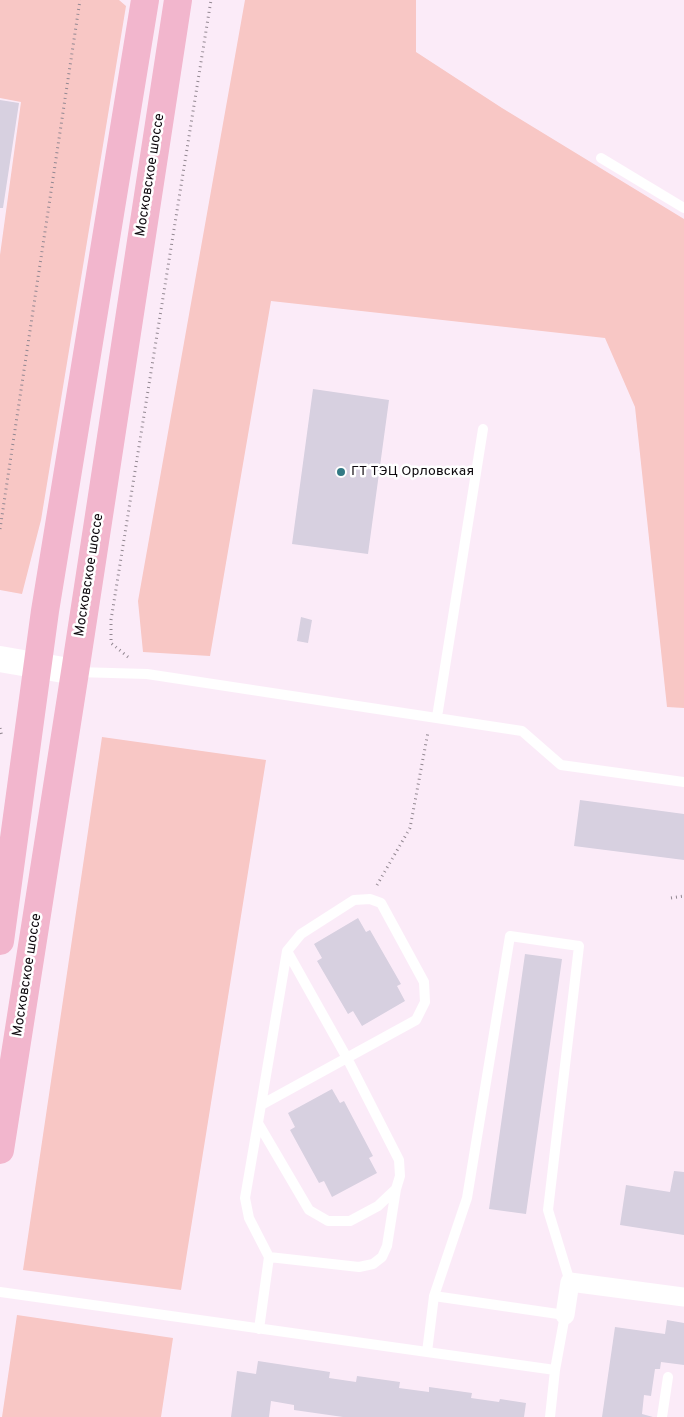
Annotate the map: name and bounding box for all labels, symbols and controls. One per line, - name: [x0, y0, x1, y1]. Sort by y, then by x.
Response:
- street label: Московское шоссе: [133, 112, 169, 238]
- place label: ГТ ТЭЦ Орловская: [351, 464, 474, 480]
- marker: ГТ ТЭЦ Орловская: [335, 466, 347, 478]
- street label: Московское шоссе: [72, 512, 108, 638]
- street label: Московское шоссе: [10, 912, 46, 1038]

